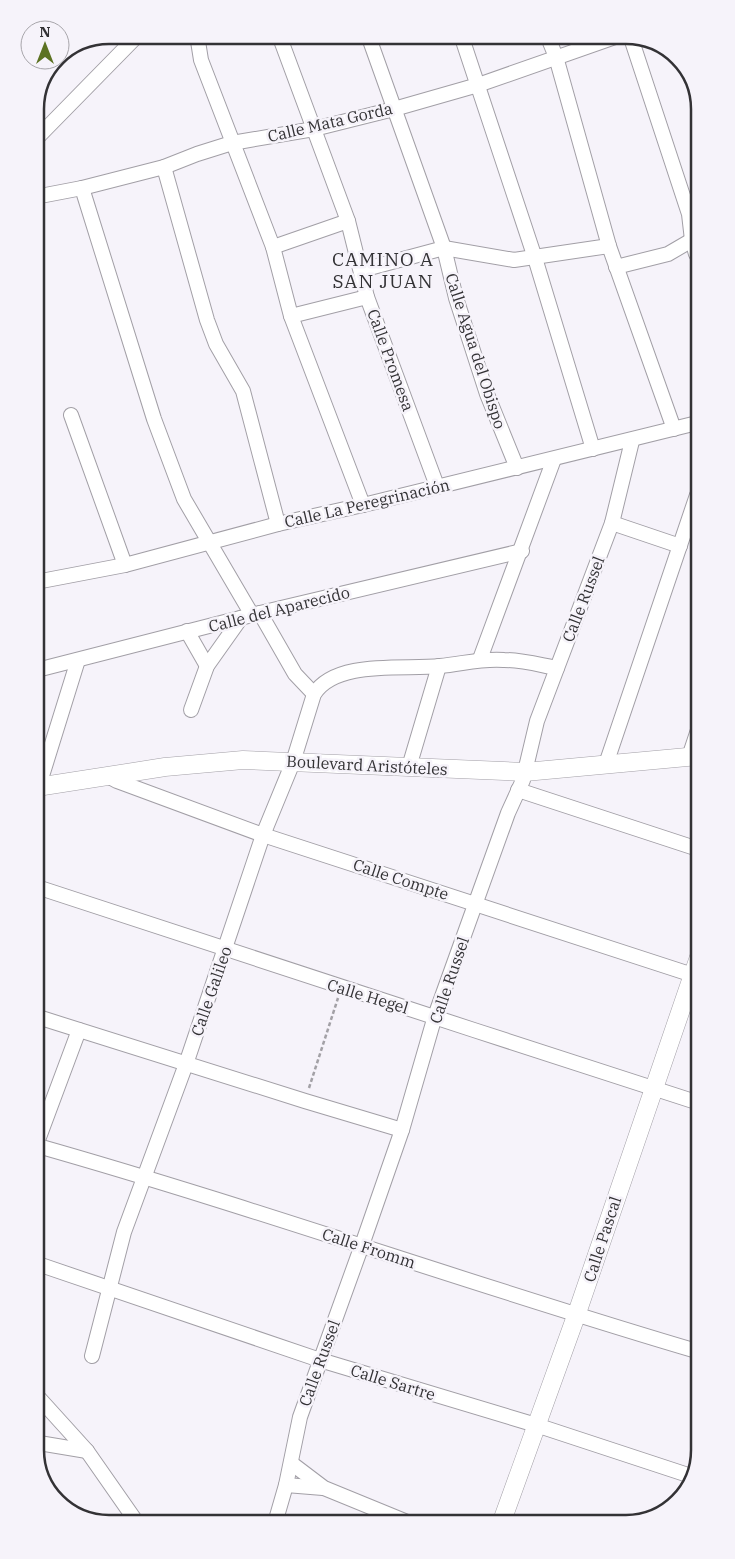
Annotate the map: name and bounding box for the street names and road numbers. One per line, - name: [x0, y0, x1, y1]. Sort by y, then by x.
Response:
- street label: Calle Mata Gorda: [266, 98, 395, 146]
- street label: Calle Agua del Obispo: [441, 271, 511, 431]
- street label: Calle Promesa: [363, 306, 419, 414]
- street label: Calle La Peregrinación: [282, 474, 452, 532]
- street label: Calle Russel: [557, 553, 609, 645]
- street label: Calle del Aparecido: [206, 582, 352, 636]
- street label: Boulevard Aristóteles: [286, 751, 448, 779]
- street label: Calle Compte: [351, 854, 451, 904]
- street label: Calle Russel: [425, 934, 473, 1026]
- street label: Calle Galileo: [186, 944, 236, 1038]
- street label: Calle Hegel: [325, 974, 411, 1018]
- street label: Calle Pascal: [579, 1193, 625, 1284]
- street label: Calle Fromm: [320, 1223, 418, 1273]
- street label: Calle Russel: [294, 1317, 344, 1409]
- street label: Calle Sartre: [348, 1360, 438, 1404]

